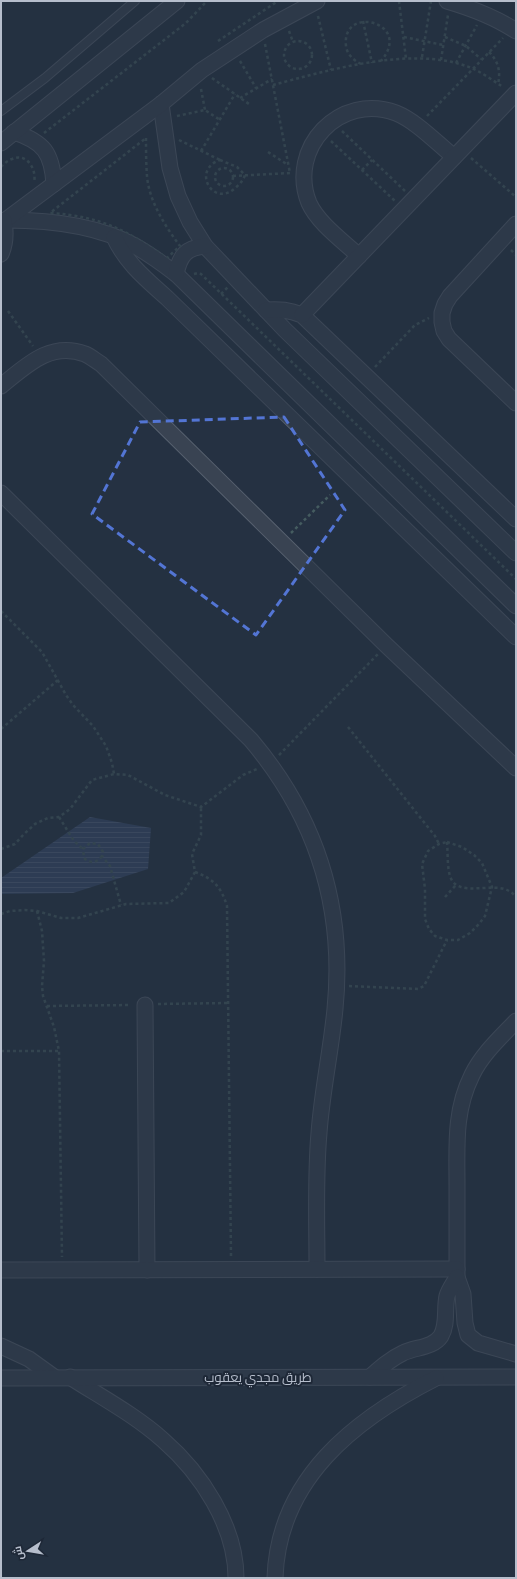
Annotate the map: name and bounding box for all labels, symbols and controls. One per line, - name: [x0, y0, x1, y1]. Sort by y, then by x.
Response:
- street label: طريق مجدي يعقوب: [204, 1369, 312, 1388]
- north arrow: [8, 1531, 48, 1571]
- text: ش: [10, 1545, 28, 1561]

